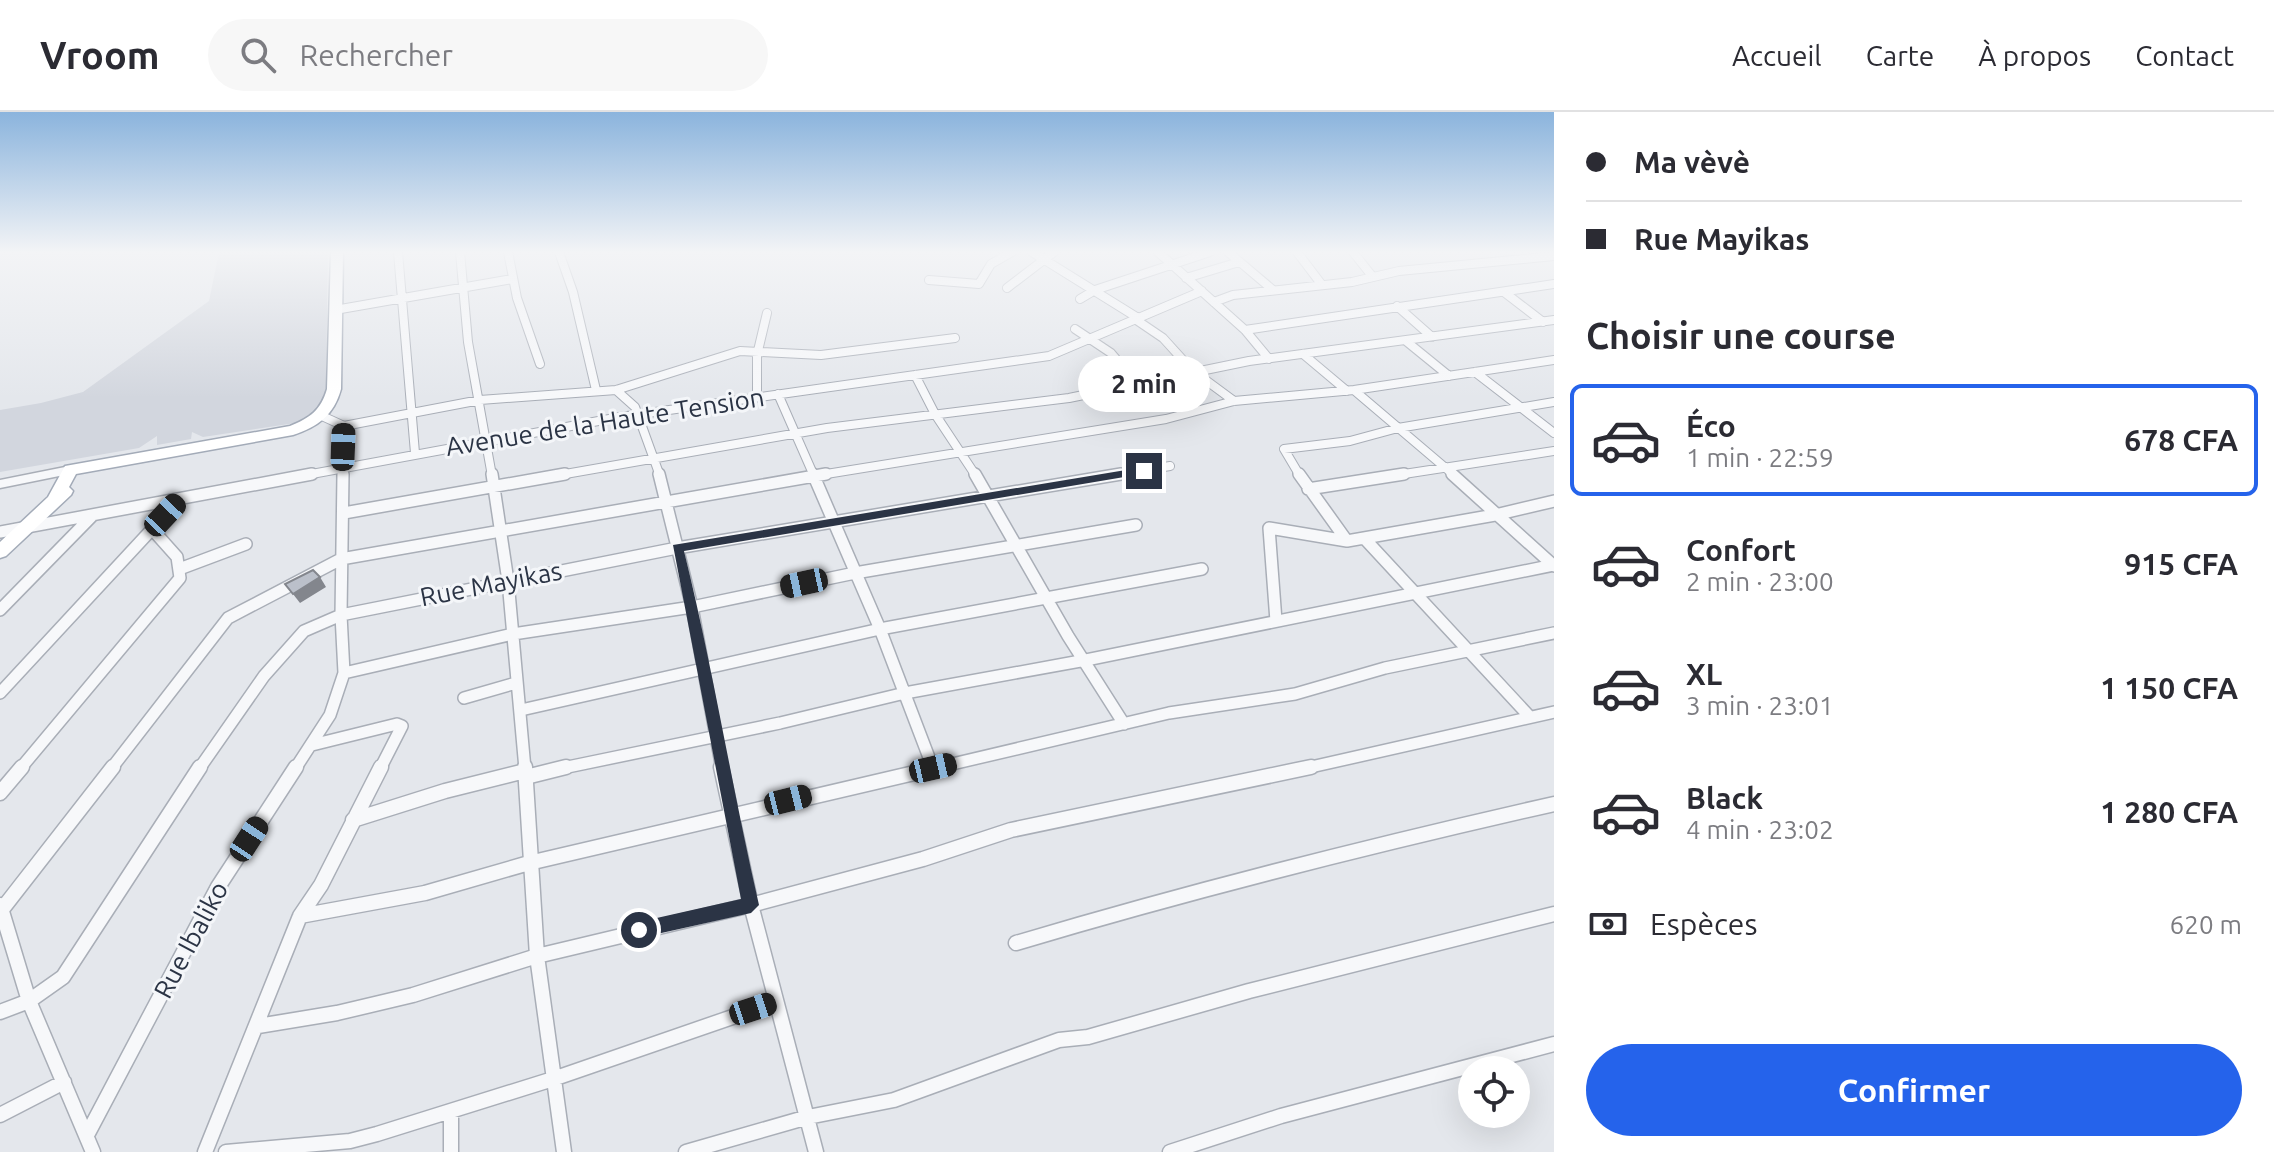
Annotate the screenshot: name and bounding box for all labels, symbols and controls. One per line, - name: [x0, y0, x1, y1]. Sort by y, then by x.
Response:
- search box: [208, 19, 768, 91]
- icon: search: [236, 33, 280, 77]
- text: Vroom: [40, 34, 160, 76]
- text: Rechercher: [300, 38, 453, 72]
- text: Accueil: [1732, 40, 1822, 71]
- text: Carte: [1866, 40, 1934, 71]
- text: À propos: [1978, 40, 2091, 71]
- text: Contact: [2135, 40, 2234, 71]
- text: Ma vèvè: [1634, 145, 1750, 179]
- text: Rue Mayikas: [1634, 222, 1809, 256]
- text: Choisir une course: [1586, 315, 1896, 356]
- callout: 2 min: [1078, 355, 1210, 411]
- text: 2 min: [1111, 369, 1177, 398]
- street label: Avenue de la Haute Tension: [444, 382, 766, 461]
- icon: car: [1590, 404, 1662, 476]
- text: Éco: [1686, 409, 1736, 443]
- car: [330, 423, 356, 471]
- text: 678 CFA: [2124, 423, 2238, 457]
- text: 1 min · 22:59: [1686, 443, 1834, 472]
- route end: [1126, 453, 1162, 489]
- car: [140, 489, 190, 541]
- icon: car: [1590, 528, 1662, 600]
- text: Confort: [1686, 533, 1796, 567]
- text: 915 CFA: [2124, 547, 2238, 581]
- street label: Rue Mayikas: [418, 556, 564, 611]
- car: [778, 566, 830, 600]
- text: 2 min · 23:00: [1686, 567, 1834, 596]
- icon: car: [1590, 652, 1662, 724]
- text: XL: [1686, 657, 1722, 691]
- text: 1 150 CFA: [2100, 671, 2238, 705]
- text: 3 min · 23:01: [1686, 691, 1834, 720]
- car: [907, 751, 959, 785]
- icon: car: [1590, 776, 1662, 848]
- text: Black: [1686, 781, 1763, 815]
- car: [762, 783, 814, 817]
- text: 1 280 CFA: [2100, 795, 2238, 829]
- car: [226, 812, 272, 866]
- text: 4 min · 23:02: [1686, 815, 1834, 844]
- street label: Rue Ibaliko: [148, 877, 233, 1003]
- icon: cash: [1586, 902, 1630, 946]
- text: Espèces: [1650, 907, 1757, 941]
- text: 620 m: [2170, 910, 2242, 939]
- route start: [621, 912, 657, 948]
- car: [726, 990, 780, 1028]
- button: Confirmer: [1586, 1044, 2242, 1136]
- map controls: [1458, 1056, 1530, 1128]
- button: locate: [1458, 1056, 1530, 1128]

